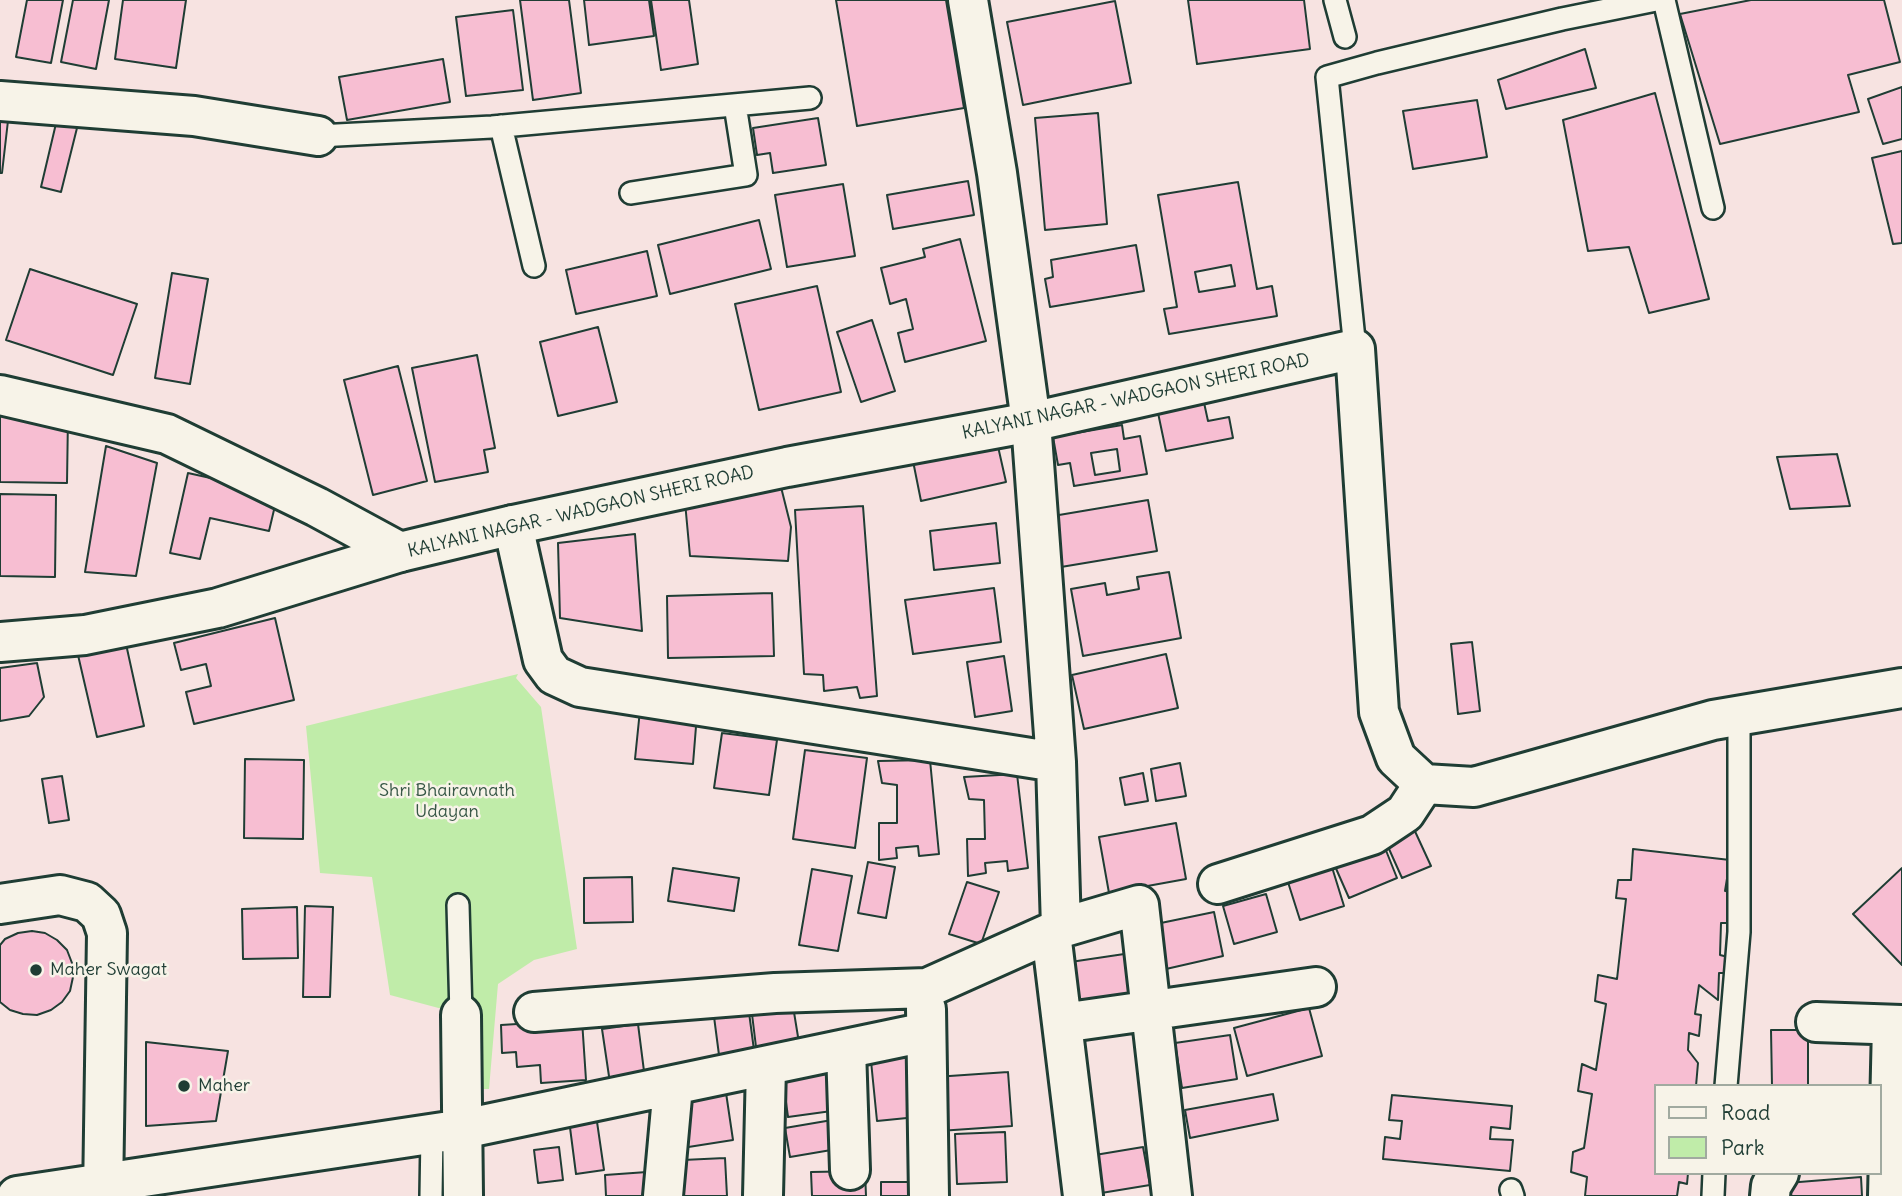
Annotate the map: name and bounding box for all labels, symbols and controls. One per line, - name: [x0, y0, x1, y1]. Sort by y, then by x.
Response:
- street label: KALYANI NAGAR - WADGAON SHERI ROAD: [960, 350, 1312, 444]
- street label: KALYANI NAGAR - WADGAON SHERI ROAD: [406, 462, 756, 562]
- park label: Shri Bhairavnath Udayan: [379, 780, 515, 822]
- place label: Maher Swagat: [50, 959, 167, 981]
- marker: Maher Swagat: [28, 962, 44, 978]
- place label: Maher: [198, 1075, 250, 1097]
- marker: Maher: [176, 1078, 192, 1094]
- legend: [1654, 1084, 1881, 1175]
- text: Road: [1721, 1099, 1770, 1126]
- text: Park: [1721, 1134, 1764, 1161]

